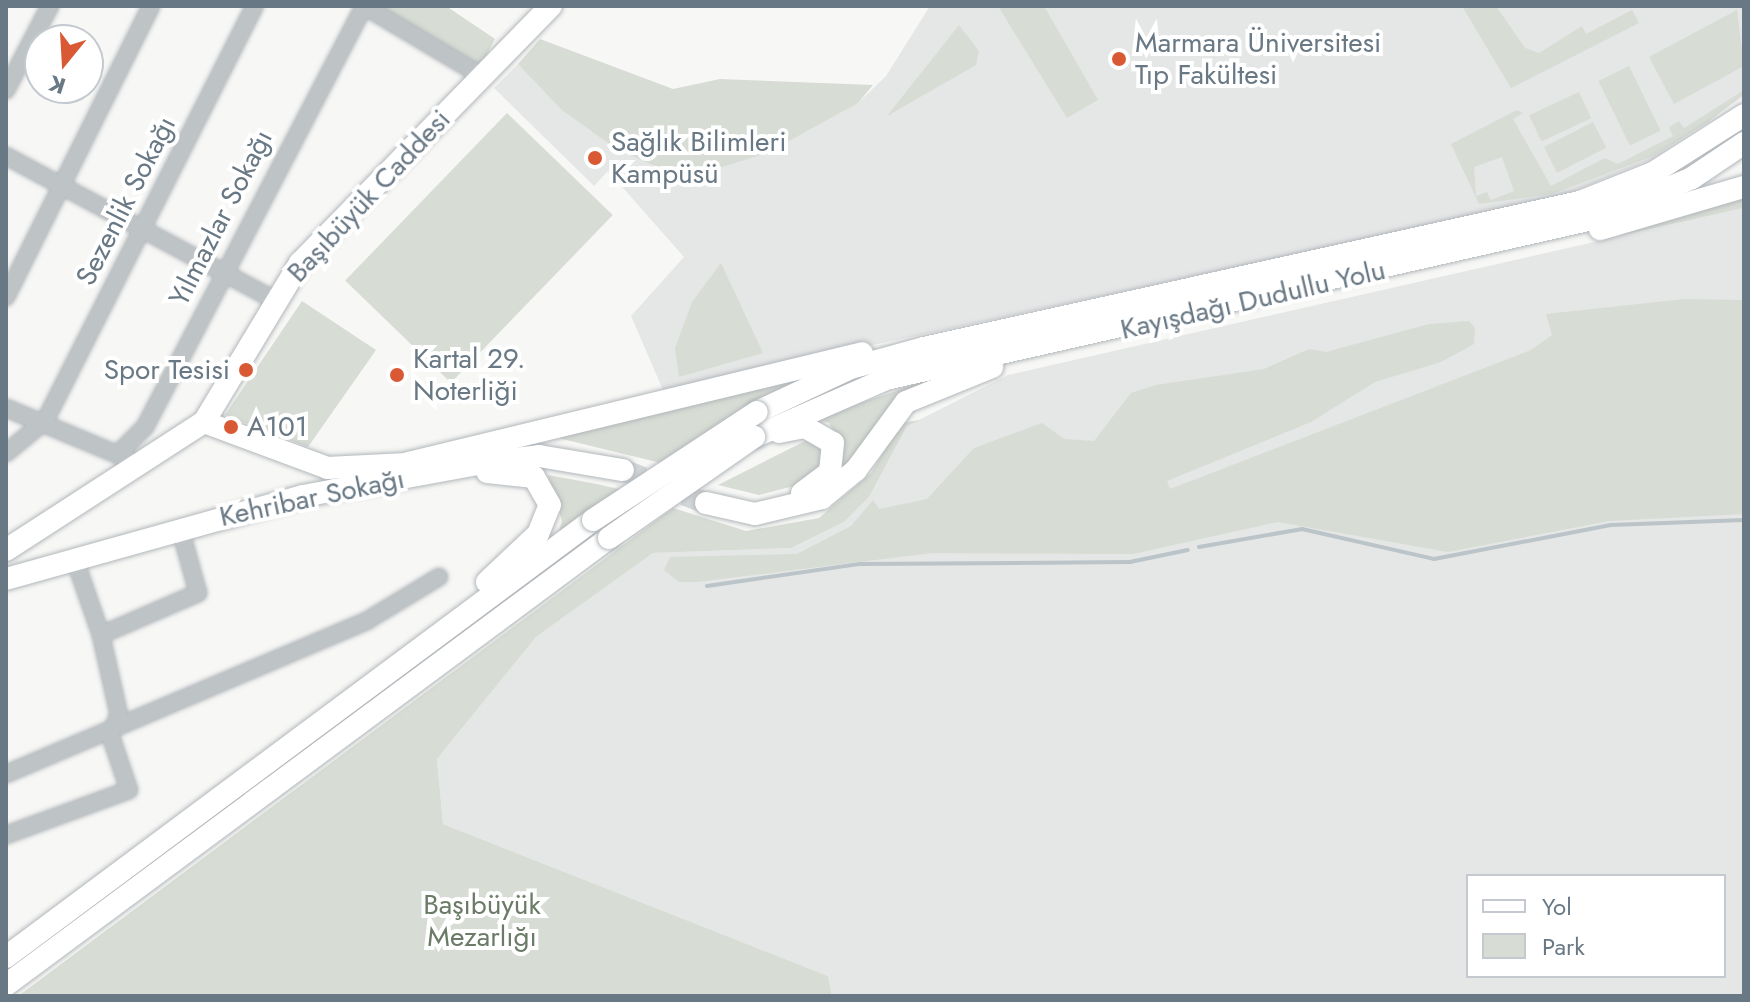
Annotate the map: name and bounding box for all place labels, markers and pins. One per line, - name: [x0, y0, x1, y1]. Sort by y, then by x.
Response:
- place label: Marmara Üniversitesi Tıp Fakültesi: [1135, 26, 1381, 92]
- marker: Marmara Üniversitesi Tıp Fakültesi: [1110, 50, 1128, 68]
- place label: Sağlık Bilimleri Kampüsü: [611, 125, 786, 191]
- marker: Sağlık Bilimleri Kampüsü: [586, 149, 604, 167]
- place label: Kartal 29. Noterliği: [413, 342, 525, 408]
- place label: Spor Tesisi: [104, 353, 230, 387]
- marker: Spor Tesisi: [237, 361, 255, 379]
- marker: Kartal 29. Noterliği: [388, 366, 406, 384]
- place label: A101: [247, 410, 307, 444]
- marker: A101: [222, 418, 240, 436]

